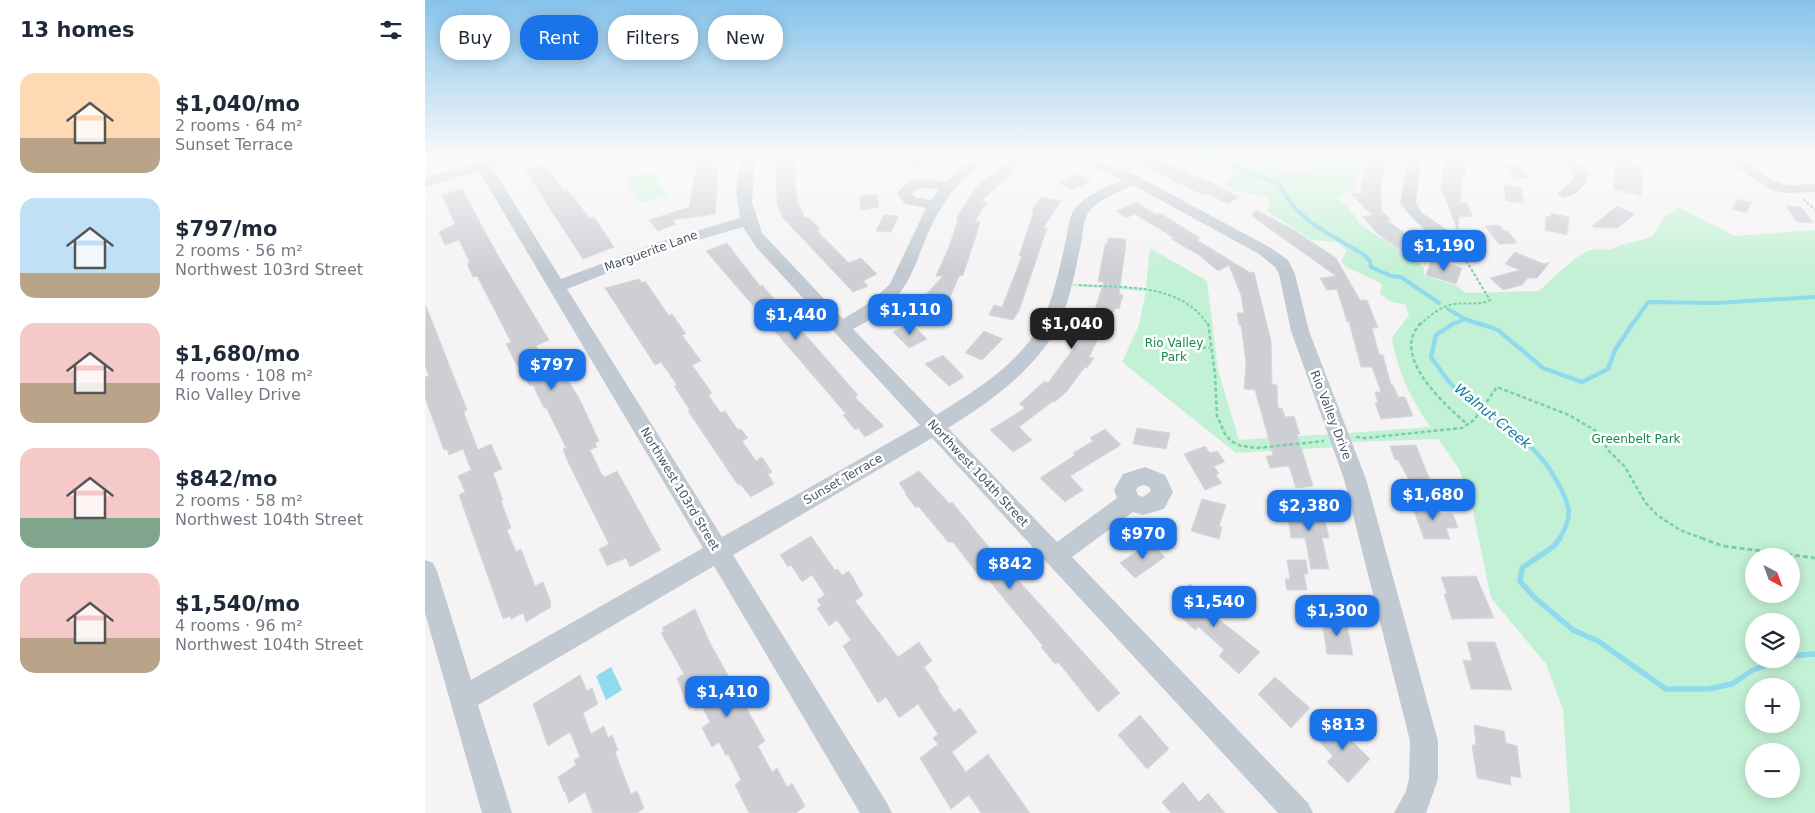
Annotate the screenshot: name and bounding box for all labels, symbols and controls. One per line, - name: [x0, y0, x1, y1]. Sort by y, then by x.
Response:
- chip: Buy: [440, 15, 510, 60]
- chip: Rent: [520, 15, 598, 60]
- chip: Filters: [608, 15, 698, 60]
- chip: New: [708, 15, 783, 60]
- icon: filters: [377, 16, 405, 44]
- text: 13 homes: [20, 18, 135, 42]
- text: $1,040/mo: [175, 92, 300, 116]
- icon: home: [60, 93, 120, 153]
- text: 2 rooms · 64 m²: [175, 116, 303, 135]
- text: Sunset Terrace: [175, 135, 293, 154]
- text: $797/mo: [175, 217, 277, 241]
- icon: home: [60, 218, 120, 278]
- street label: Marguerite Lane: [602, 228, 700, 274]
- pin: $1,190: [1403, 230, 1485, 272]
- text: $1,190: [1413, 236, 1475, 255]
- text: 2 rooms · 56 m²: [175, 241, 303, 260]
- text: Northwest 103rd Street: [175, 260, 363, 279]
- pin: $1,110: [869, 294, 951, 336]
- pin: $1,440: [755, 298, 837, 341]
- text: $1,110: [879, 300, 941, 319]
- text: $1,440: [765, 305, 827, 324]
- pin: $1,040: [1031, 308, 1113, 350]
- text: $1,040: [1041, 314, 1103, 333]
- park label: Rio Valley Park: [1145, 336, 1203, 364]
- text: $1,680/mo: [175, 342, 300, 366]
- icon: home: [60, 343, 120, 403]
- pin: $797: [522, 348, 582, 391]
- text: $797: [530, 355, 574, 374]
- text: 4 rooms · 108 m²: [175, 366, 313, 385]
- street label: Rio Valley Drive: [1308, 368, 1354, 462]
- water label: Walnut Creek: [1451, 380, 1535, 452]
- text: Rio Valley Drive: [175, 385, 301, 404]
- street label: Northwest 104th Street: [925, 417, 1031, 530]
- street label: Northwest 103rd Street: [638, 425, 722, 553]
- park label: Greenbelt Park: [1591, 432, 1681, 446]
- street label: Sunset Terrace: [801, 451, 885, 507]
- text: $842/mo: [175, 467, 277, 491]
- icon: home: [60, 468, 120, 528]
- pin: $1,680: [1392, 478, 1474, 521]
- text: $1,680: [1402, 485, 1464, 504]
- pin: $2,380: [1268, 490, 1350, 532]
- text: 2 rooms · 58 m²: [175, 491, 303, 510]
- text: $2,380: [1278, 496, 1340, 515]
- text: Northwest 104th Street: [175, 510, 363, 529]
- pin: $970: [1113, 518, 1173, 560]
- text: $970: [1121, 524, 1165, 543]
- pin: $842: [980, 548, 1040, 590]
- north arrow: [1745, 548, 1800, 602]
- map controls: [1745, 548, 1800, 798]
- text: $842: [988, 554, 1032, 573]
- pin: $1,540: [1173, 586, 1255, 628]
- text: $1,540/mo: [175, 592, 300, 616]
- text: $1,540: [1183, 592, 1245, 611]
- icon: home: [60, 593, 120, 653]
- pin: $1,300: [1296, 594, 1378, 637]
- text: $1,300: [1306, 601, 1368, 620]
- button: layers: [1745, 613, 1800, 668]
- text: 4 rooms · 96 m²: [175, 616, 303, 635]
- text: Northwest 104th Street: [175, 635, 363, 654]
- pin: $1,410: [686, 676, 768, 718]
- button: +: [1745, 678, 1800, 733]
- text: $1,410: [696, 682, 758, 701]
- pin: $813: [1313, 708, 1373, 751]
- text: $813: [1321, 715, 1365, 734]
- button: −: [1745, 743, 1800, 798]

